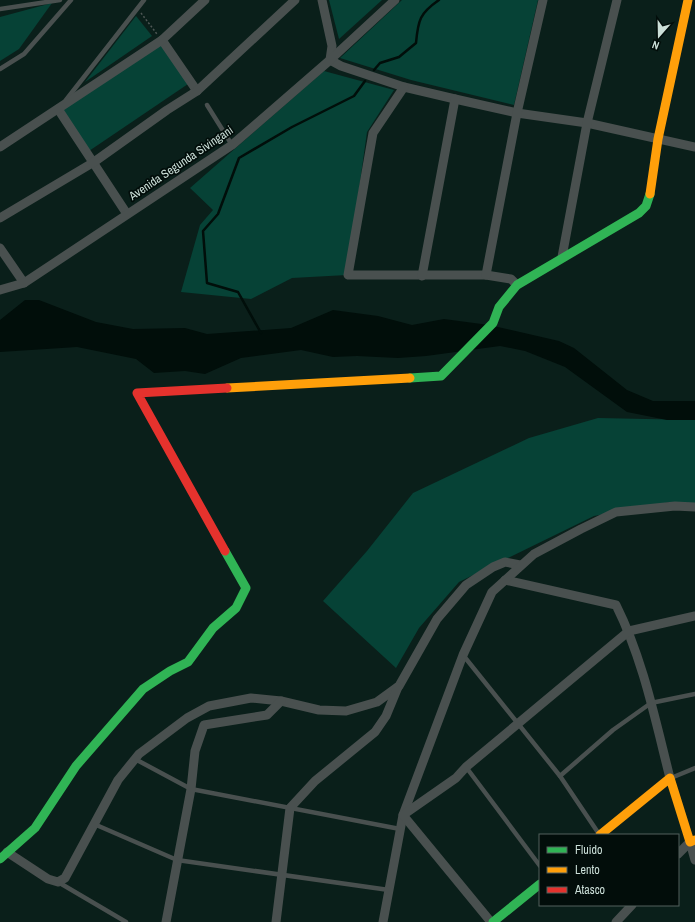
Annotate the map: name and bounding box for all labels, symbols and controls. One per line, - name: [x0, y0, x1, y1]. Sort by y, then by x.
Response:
- north arrow: [639, 16, 679, 56]
- text: N: [650, 38, 661, 53]
- street label: Avenida Segunda Sivingani: [125, 122, 236, 204]
- legend: [539, 834, 679, 906]
- text: Fluido: [575, 842, 602, 858]
- text: Lento: [575, 862, 600, 878]
- text: Atasco: [574, 882, 605, 898]

